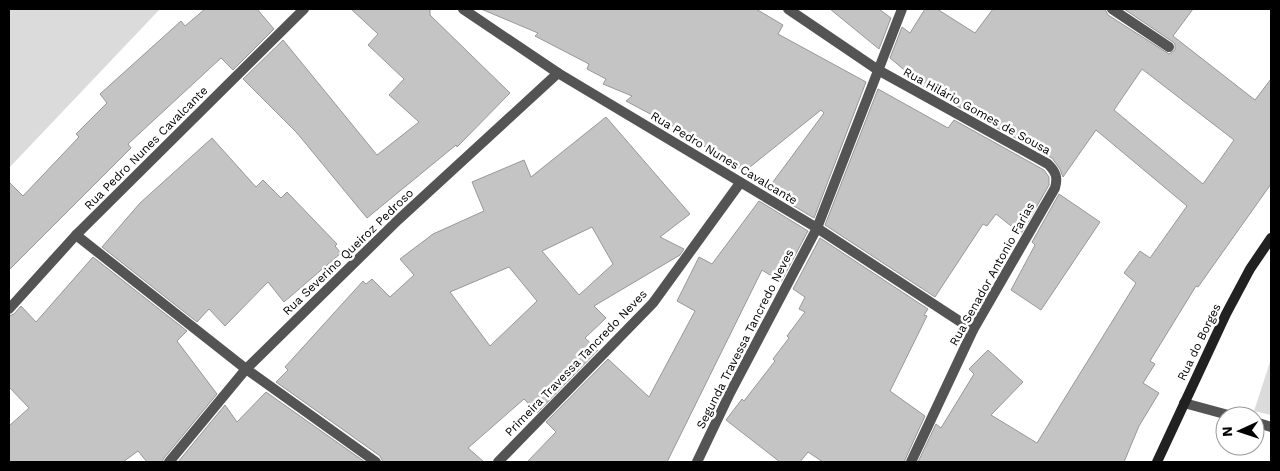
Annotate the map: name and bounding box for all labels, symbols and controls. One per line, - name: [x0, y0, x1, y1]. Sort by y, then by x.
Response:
- street label: Rua Hilário Gomes de Sousa: [901, 65, 1053, 158]
- street label: Rua Pedro Nunes Cavalcante: [81, 83, 211, 213]
- street label: Rua Pedro Nunes Cavalcante: [648, 109, 800, 207]
- street label: Rua Severino Queiroz Pedroso: [280, 186, 416, 318]
- street label: Rua Senador Antonio Farias: [947, 200, 1037, 348]
- street label: Segunda Travessa Tancredo Neves: [693, 247, 797, 431]
- street label: Primeira Travessa Tancredo Neves: [502, 287, 650, 439]
- street label: Rua do Borges: [1174, 301, 1224, 383]
- north arrow: [1215, 406, 1265, 456]
- text: N: [1219, 426, 1235, 437]

